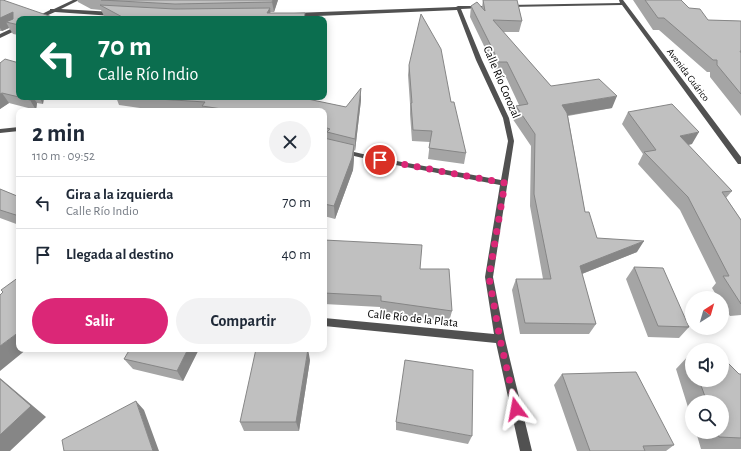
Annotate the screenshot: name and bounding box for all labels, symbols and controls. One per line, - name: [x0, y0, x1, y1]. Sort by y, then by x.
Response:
- icon: left: [32, 32, 84, 84]
- text: 70 m: [98, 33, 152, 61]
- street label: Calle Río Corozal: [481, 44, 523, 120]
- street label: Avenida Guárico: [665, 47, 711, 103]
- text: Calle Río Indio: [98, 66, 198, 84]
- button: close: [269, 121, 311, 163]
- text: 2 min: [32, 122, 85, 146]
- pin: [363, 143, 397, 177]
- icon: arrive: [369, 149, 391, 171]
- text: 110 m · 09:52: [32, 150, 95, 163]
- text: Gira a la izquierda: [66, 187, 173, 202]
- icon: left: [32, 192, 54, 214]
- text: 70 m: [282, 195, 311, 210]
- text: Calle Río Indio: [66, 205, 139, 218]
- icon: arrive: [32, 244, 54, 266]
- text: Llegada al destino: [66, 247, 174, 262]
- text: 40 m: [281, 247, 311, 262]
- north arrow: [685, 291, 729, 335]
- map controls: [685, 291, 729, 439]
- button: Salir: [32, 298, 168, 344]
- button: Compartir: [176, 298, 311, 344]
- street label: Calle Río de la Plata: [367, 307, 459, 329]
- button: sound: [685, 343, 729, 387]
- position arrow: [495, 388, 537, 430]
- button: search: [685, 395, 729, 439]

